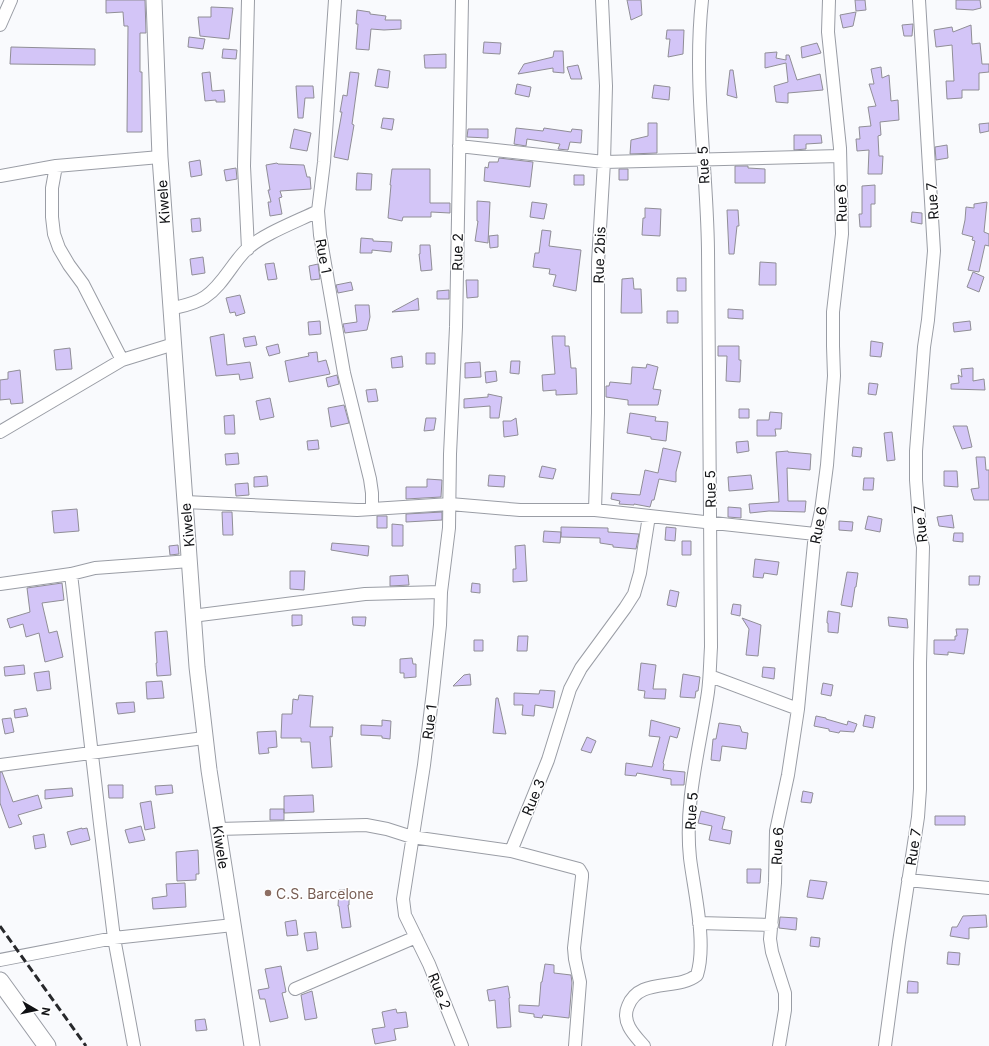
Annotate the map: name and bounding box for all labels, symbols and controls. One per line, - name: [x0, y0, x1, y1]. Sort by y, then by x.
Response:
- street label: Rue 5: [694, 146, 712, 184]
- street label: Kiwele: [153, 179, 173, 225]
- street label: Rue 7: [922, 182, 942, 220]
- street label: Rue 6: [832, 184, 850, 222]
- street label: Rue 2bis: [590, 226, 608, 284]
- street label: Rue 2: [448, 233, 466, 271]
- street label: Rue 1: [313, 237, 335, 275]
- street label: Rue 5: [701, 470, 719, 508]
- street label: Kiwele: [177, 502, 197, 548]
- street label: Rue 7: [910, 504, 930, 543]
- street label: Rue 6: [806, 505, 830, 545]
- street label: Rue 1: [418, 704, 440, 740]
- street label: Rue 3: [518, 776, 548, 818]
- street label: Rue 5: [681, 792, 701, 830]
- street label: Kiwele: [209, 824, 233, 870]
- street label: Rue 6: [768, 827, 786, 865]
- street label: Rue 7: [902, 827, 924, 867]
- place label: C.S. Barcelone: [276, 885, 374, 902]
- marker: C.S. Barcelone: [263, 888, 273, 898]
- street label: Rue 2: [425, 970, 455, 1012]
- north arrow: [16, 990, 56, 1030]
- text: N: [38, 1006, 53, 1017]

